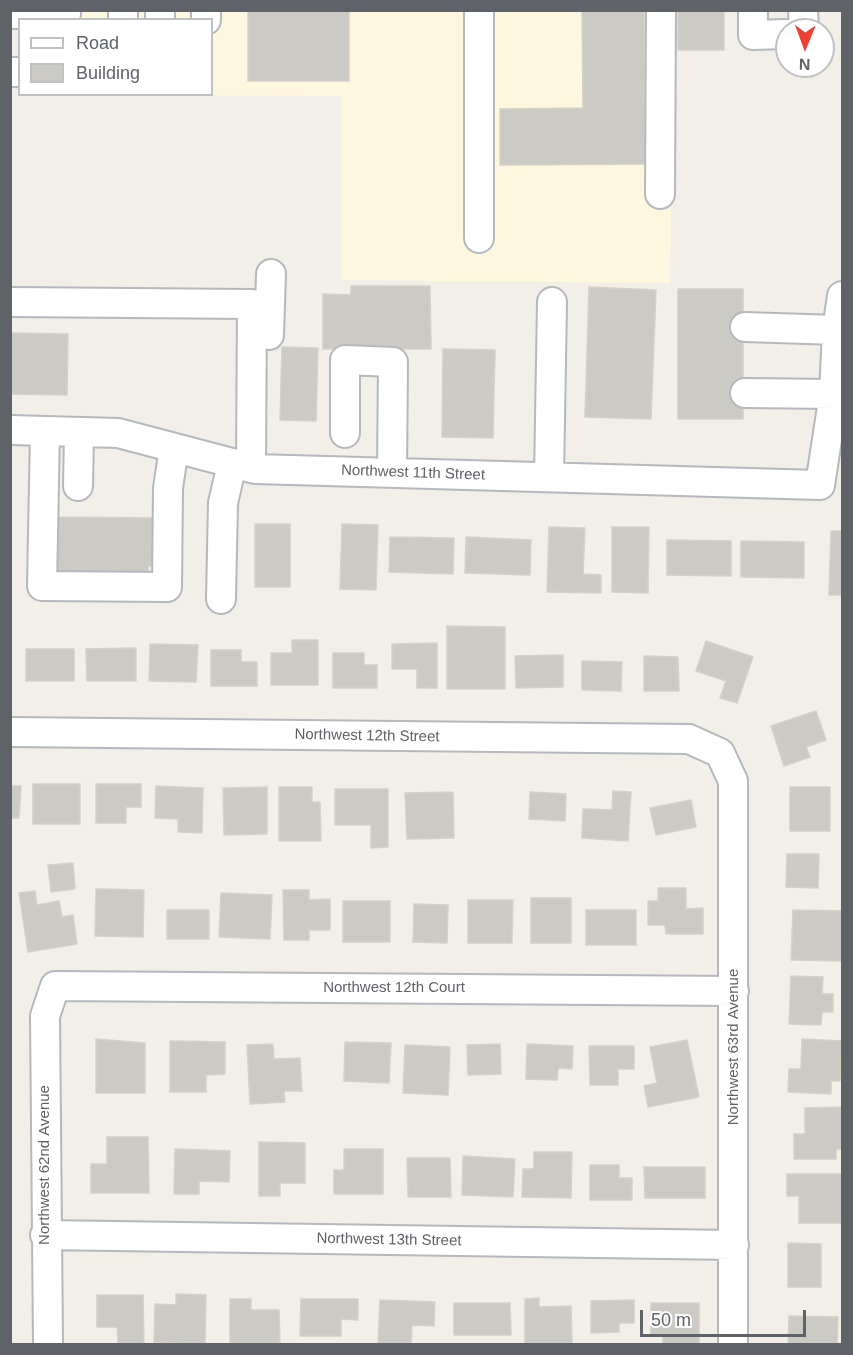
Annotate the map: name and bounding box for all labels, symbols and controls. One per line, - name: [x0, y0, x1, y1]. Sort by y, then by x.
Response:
- legend: [18, 18, 213, 96]
- north arrow: [775, 18, 835, 78]
- text: Road: [76, 33, 119, 53]
- text: N: [799, 56, 811, 73]
- text: Building: [76, 63, 140, 83]
- street label: Northwest 11th Street: [341, 461, 485, 485]
- street label: Northwest 12th Street: [294, 726, 440, 746]
- street label: Northwest 63rd Avenue: [725, 969, 743, 1125]
- street label: Northwest 12th Court: [323, 979, 465, 997]
- street label: Northwest 62nd Avenue: [36, 1085, 54, 1245]
- street label: Northwest 13th Street: [316, 1230, 462, 1250]
- scale bar: [643, 1298, 810, 1336]
- text: 50 m: [651, 1310, 691, 1330]

